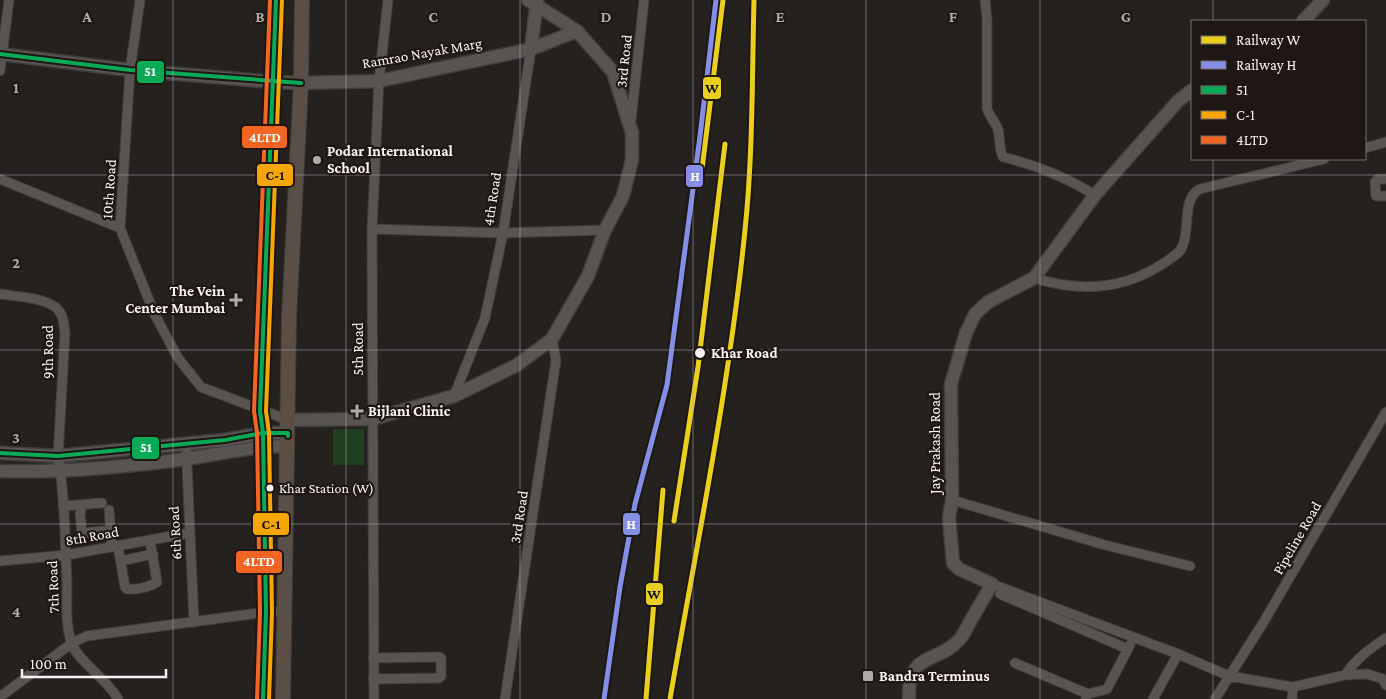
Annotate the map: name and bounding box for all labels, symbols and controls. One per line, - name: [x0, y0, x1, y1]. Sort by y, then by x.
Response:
- text: A: [81, 8, 92, 25]
- text: B: [255, 8, 265, 25]
- text: C: [428, 8, 438, 25]
- text: D: [600, 8, 612, 25]
- text: E: [775, 8, 785, 25]
- text: F: [949, 8, 958, 25]
- text: G: [1121, 8, 1131, 25]
- legend: [1191, 20, 1366, 160]
- text: Railway W: [1236, 32, 1301, 49]
- street label: 3rd Road: [613, 34, 635, 88]
- street label: Ramrao Nayak Marg: [361, 35, 483, 72]
- text: Railway H: [1236, 57, 1297, 74]
- line badge: 51: [136, 60, 165, 84]
- text: 51: [144, 63, 156, 79]
- line badge: W: [702, 76, 722, 100]
- text: 1: [13, 79, 19, 96]
- text: W: [704, 80, 719, 96]
- text: 51: [1236, 82, 1248, 98]
- text: C-1: [1236, 107, 1255, 123]
- line badge: 4LTD: [241, 125, 288, 149]
- text: 4LTD: [249, 129, 281, 145]
- text: 4LTD: [1236, 132, 1268, 148]
- place label: Podar International School: [327, 143, 454, 176]
- marker: Podar International School: [311, 154, 323, 166]
- street label: 10th Road: [99, 159, 119, 219]
- line badge: C-1: [256, 163, 294, 187]
- line badge: H: [685, 164, 704, 188]
- text: C-1: [266, 167, 284, 183]
- text: H: [690, 168, 700, 184]
- street label: 4th Road: [480, 171, 504, 227]
- text: 2: [12, 254, 20, 271]
- place label: The Vein Center Mumbai: [125, 283, 226, 316]
- marker: The Vein Center Mumbai: [229, 293, 243, 307]
- street label: 5th Road: [350, 322, 366, 376]
- street label: 9th Road: [40, 325, 56, 379]
- place label: Khar Road: [711, 345, 778, 361]
- marker: Khar Road: [693, 346, 707, 360]
- street label: Jay Prakash Road: [927, 392, 944, 496]
- place label: Bijlani Clinic: [368, 403, 451, 420]
- marker: Bijlani Clinic: [350, 404, 364, 418]
- text: 3: [12, 429, 20, 446]
- line badge: 51: [131, 436, 160, 460]
- text: 51: [140, 439, 152, 455]
- place label: Khar Station (W): [279, 480, 374, 497]
- marker: Khar Station (W): [265, 483, 275, 493]
- street label: 3rd Road: [507, 489, 531, 545]
- street label: Pipeline Road: [1270, 499, 1325, 578]
- street label: 6th Road: [166, 506, 184, 560]
- line badge: C-1: [252, 512, 290, 536]
- line badge: H: [622, 512, 641, 536]
- text: C-1: [262, 516, 280, 532]
- text: H: [626, 516, 636, 532]
- street label: 8th Road: [64, 523, 120, 549]
- line badge: 4LTD: [235, 550, 283, 574]
- text: 4LTD: [243, 553, 275, 569]
- street label: 7th Road: [44, 560, 62, 614]
- line badge: W: [645, 582, 664, 606]
- text: W: [646, 586, 661, 602]
- text: 4: [12, 603, 21, 620]
- scale bar: [22, 646, 166, 678]
- text: 100 m: [30, 656, 67, 672]
- place label: Bandra Terminus: [879, 668, 990, 684]
- marker: Bandra Terminus: [861, 669, 875, 683]

